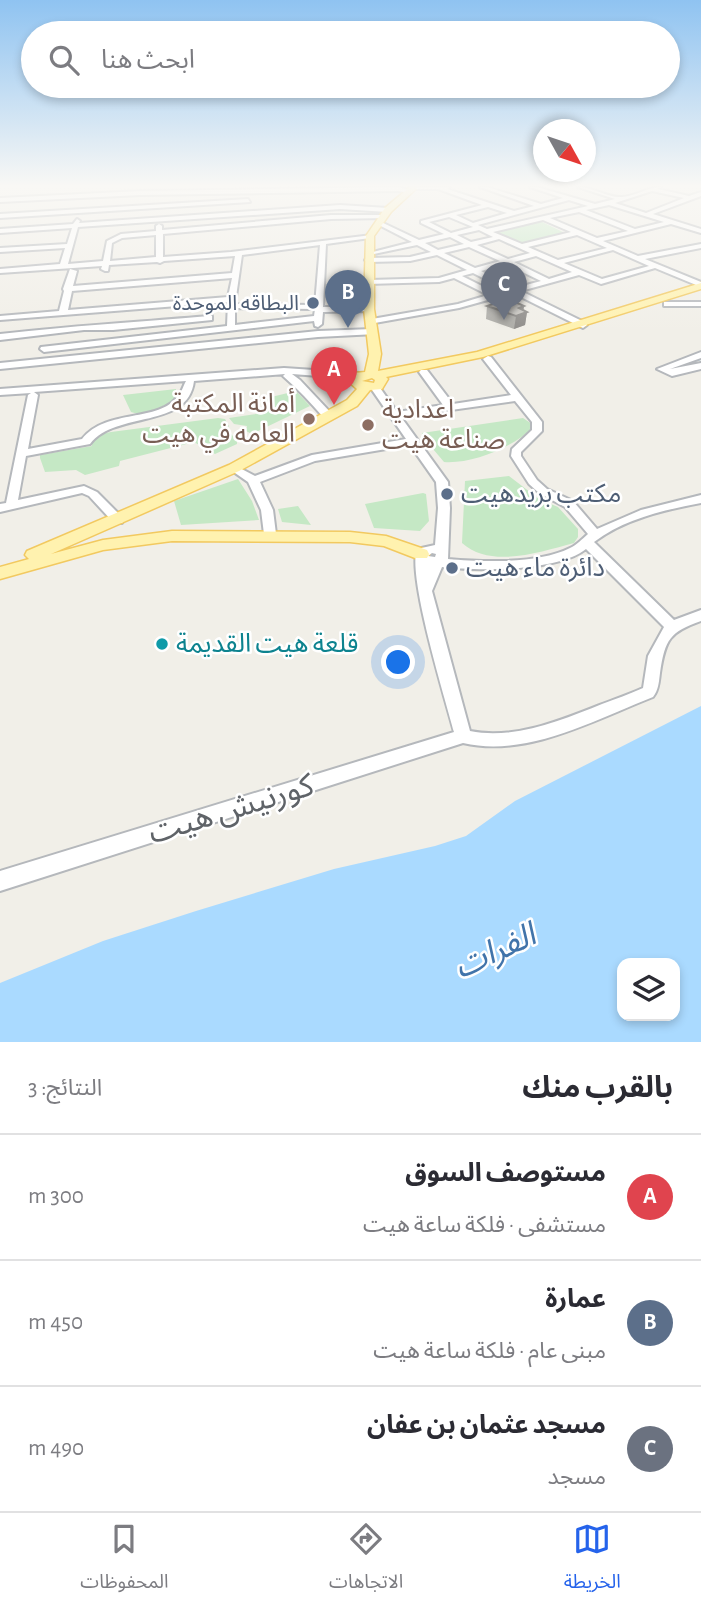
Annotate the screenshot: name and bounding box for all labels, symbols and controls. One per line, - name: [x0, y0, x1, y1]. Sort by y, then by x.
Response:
- search box: [21, 21, 680, 98]
- icon: search: [45, 41, 83, 79]
- text: ابحث هنا: [101, 47, 195, 73]
- north arrow: [533, 119, 596, 182]
- pin: C: [481, 262, 527, 320]
- pin: B: [325, 270, 371, 328]
- place label: البطاقه الموحدة: [173, 293, 299, 315]
- marker: البطاقه الموحدة: [305, 295, 321, 311]
- pin: A: [311, 347, 357, 405]
- place label: أمانة المكتبة العامه في هيت: [142, 387, 295, 453]
- place label: اعدادية صناعة هيت: [382, 397, 505, 453]
- marker: أمانة المكتبة العامه في هيت: [301, 411, 317, 427]
- marker: اعدادية صناعة هيت: [360, 417, 376, 433]
- place label: مكتب بريدهيت: [461, 481, 621, 508]
- marker: مكتب بريدهيت: [439, 486, 455, 502]
- place label: دائرة ماء هيت: [466, 555, 605, 582]
- marker: دائرة ماء هيت: [444, 560, 460, 576]
- place label: قلعة هيت القديمة: [176, 631, 358, 657]
- marker: قلعة هيت القديمة: [154, 636, 170, 652]
- your location: [381, 645, 415, 679]
- street label: كورنيش هيت: [145, 768, 319, 851]
- water label: الفرات: [449, 918, 544, 986]
- map controls: [617, 958, 680, 1021]
- button: layers: [617, 958, 680, 1021]
- text: بالقرب منك: [522, 1073, 673, 1103]
- text: النتائج: 3: [28, 1077, 102, 1100]
- text: مستوصف السوق: [405, 1160, 606, 1186]
- text: 300 m: [28, 1185, 84, 1208]
- text: A: [643, 1185, 657, 1208]
- text: مستشفى · فلكة ساعة هيت: [363, 1214, 606, 1237]
- text: عمارة: [545, 1286, 606, 1312]
- text: 450 m: [28, 1311, 83, 1334]
- text: B: [643, 1311, 657, 1334]
- text: مبنى عام · فلكة ساعة هيت: [373, 1340, 606, 1363]
- text: مسجد عثمان بن عفان: [367, 1412, 606, 1438]
- text: 490 m: [28, 1437, 84, 1460]
- text: C: [644, 1437, 656, 1460]
- text: مسجد: [547, 1466, 606, 1489]
- tab: المحفوظات: [80, 1520, 169, 1602]
- tab: الاتجاهات: [329, 1520, 403, 1602]
- tab: الخريطة: [564, 1520, 621, 1602]

